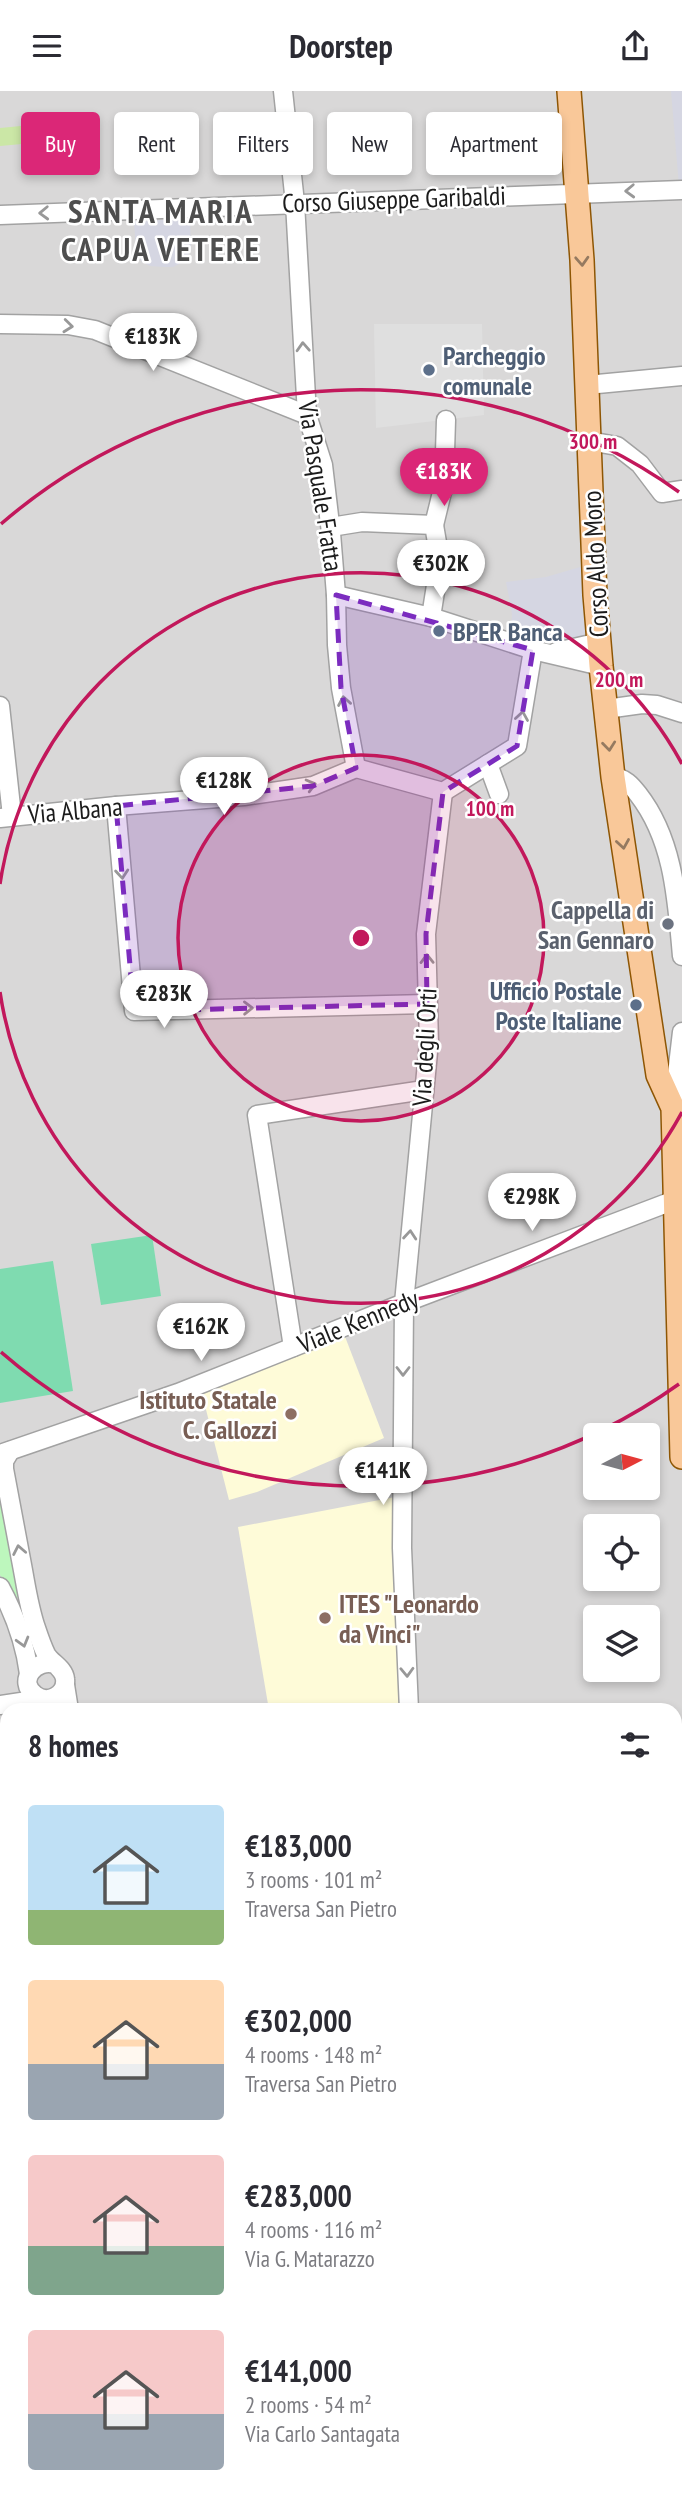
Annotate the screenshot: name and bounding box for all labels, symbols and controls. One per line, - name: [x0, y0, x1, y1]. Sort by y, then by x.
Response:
- text: Doorstep: [289, 25, 393, 67]
- icon: menu: [28, 27, 66, 65]
- icon: share: [616, 27, 654, 65]
- chip: Buy: [21, 112, 100, 175]
- chip: Rent: [114, 112, 199, 175]
- chip: Filters: [213, 112, 313, 175]
- chip: New: [327, 112, 412, 175]
- chip: Apartment: [426, 112, 562, 175]
- street label: Corso Giuseppe Garibaldi: [282, 179, 506, 219]
- one-way arrow: [624, 184, 635, 199]
- district label: SANTA MARIA CAPUA VETERE: [61, 189, 261, 270]
- one-way arrow: [39, 205, 50, 220]
- one-way arrow: [574, 256, 589, 267]
- pin: €183K: [104, 313, 202, 373]
- one-way arrow: [63, 318, 74, 333]
- text: €183K: [125, 321, 181, 350]
- place label: Parcheggio comunale: [443, 339, 546, 402]
- one-way arrow: [296, 342, 311, 353]
- marker: Parcheggio comunale: [421, 362, 437, 378]
- street label: Via Pasquale Fratta: [291, 397, 351, 574]
- text: 300 m: [569, 428, 617, 455]
- pin: €183K: [395, 449, 493, 508]
- text: €183K: [416, 456, 472, 485]
- street label: Corso Aldo Moro: [575, 490, 615, 638]
- pin: €302K: [392, 540, 490, 600]
- text: €302K: [413, 548, 469, 577]
- place label: BPER Banca: [453, 615, 563, 648]
- marker: BPER Banca: [431, 623, 447, 639]
- text: 200 m: [595, 666, 643, 693]
- one-way arrow: [337, 695, 352, 707]
- one-way arrow: [514, 710, 529, 722]
- one-way arrow: [602, 740, 617, 752]
- pin: €128K: [175, 757, 273, 817]
- text: €128K: [196, 765, 252, 794]
- one-way arrow: [305, 779, 317, 793]
- street label: Via Albana: [25, 789, 124, 831]
- text: 100 m: [466, 795, 514, 822]
- one-way arrow: [615, 839, 630, 850]
- one-way arrow: [114, 869, 129, 880]
- place label: Cappella di San Gennaro: [538, 893, 654, 956]
- marker: Cappella di San Gennaro: [660, 916, 676, 932]
- centre of rings: [349, 926, 373, 950]
- one-way arrow: [419, 953, 435, 964]
- pin: €283K: [115, 971, 213, 1030]
- place label: Ufficio Postale Poste Italiane: [490, 974, 622, 1037]
- text: €283K: [136, 978, 192, 1007]
- street label: Via degli Orti: [404, 987, 444, 1108]
- marker: Ufficio Postale Poste Italiane: [628, 997, 644, 1013]
- one-way arrow: [243, 1001, 254, 1016]
- pin: €298K: [483, 1173, 581, 1233]
- text: €298K: [504, 1181, 560, 1210]
- one-way arrow: [402, 1229, 417, 1240]
- street label: Viale Kennedy: [292, 1282, 424, 1361]
- pin: €162K: [152, 1303, 250, 1363]
- text: €162K: [173, 1311, 229, 1340]
- one-way arrow: [395, 1366, 411, 1377]
- place label: Istituto Statale C. Gallozzi: [139, 1383, 277, 1446]
- marker: Istituto Statale C. Gallozzi: [283, 1406, 299, 1422]
- north arrow: [583, 1423, 660, 1500]
- map controls: [583, 1423, 660, 1682]
- pin: €141K: [334, 1447, 432, 1507]
- text: €141K: [355, 1455, 411, 1484]
- button: locate: [583, 1514, 660, 1591]
- one-way arrow: [13, 1544, 28, 1556]
- place label: ITES "Leonardo da Vinci": [339, 1587, 479, 1650]
- button: layers: [583, 1605, 660, 1682]
- marker: ITES "Leonardo da Vinci": [317, 1610, 333, 1626]
- one-way arrow: [15, 1636, 30, 1648]
- one-way arrow: [400, 1667, 415, 1678]
- text: 8 homes: [28, 1726, 119, 1765]
- icon: filters: [616, 1726, 654, 1764]
- text: €183,000: [245, 1826, 352, 1865]
- icon: home: [84, 1833, 168, 1917]
- text: 3 rooms · 101 m²: [245, 1865, 382, 1894]
- text: Traversa San Pietro: [245, 1894, 397, 1923]
- text: €302,000: [245, 2001, 352, 2040]
- icon: home: [84, 2008, 168, 2092]
- text: 4 rooms · 148 m²: [245, 2040, 382, 2069]
- text: Traversa San Pietro: [245, 2069, 397, 2098]
- text: €283,000: [245, 2176, 352, 2215]
- icon: home: [84, 2183, 168, 2267]
- text: 4 rooms · 116 m²: [245, 2215, 382, 2244]
- text: Via G. Matarazzo: [245, 2244, 375, 2273]
- text: €141,000: [245, 2351, 352, 2390]
- icon: home: [84, 2358, 168, 2442]
- text: 2 rooms · 54 m²: [245, 2390, 372, 2419]
- text: Via Carlo Santagata: [245, 2419, 400, 2448]

